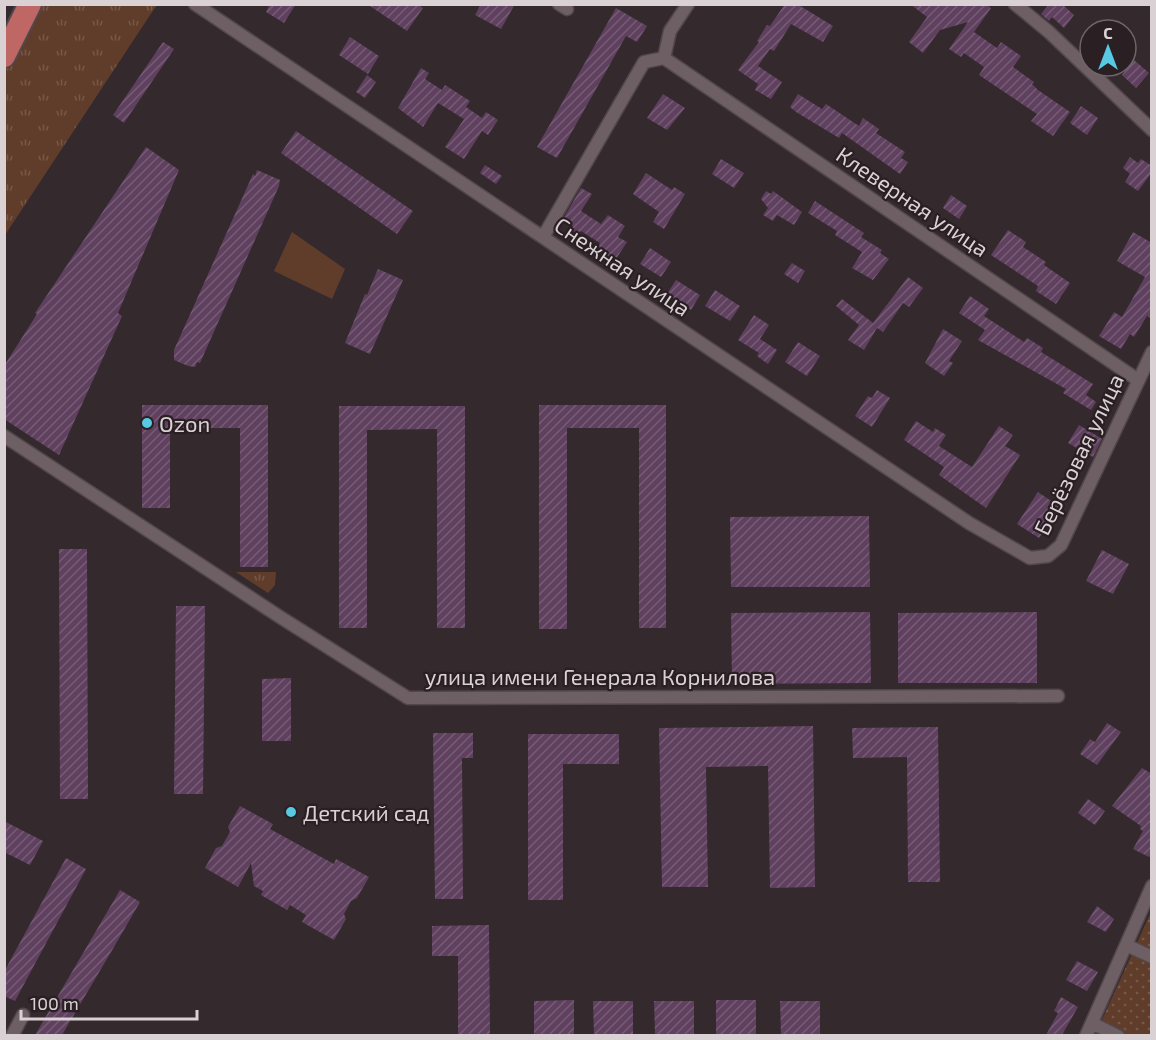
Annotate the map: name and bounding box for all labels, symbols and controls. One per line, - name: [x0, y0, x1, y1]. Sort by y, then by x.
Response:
- north arrow: [1078, 18, 1138, 78]
- text: С: [1103, 23, 1113, 42]
- street label: Клеверная улица: [832, 141, 994, 262]
- street label: Снежная улица: [550, 211, 696, 322]
- street label: Берёзовая улица: [1028, 369, 1129, 539]
- place label: Ozon: [159, 410, 210, 436]
- marker: Ozon: [140, 416, 154, 430]
- street label: улица имени Генерала Корнилова: [425, 663, 775, 690]
- place label: Детский сад: [303, 799, 430, 825]
- marker: Детский сад: [284, 805, 298, 819]
- scale bar: [21, 983, 196, 1021]
- text: 100 m: [30, 992, 79, 1014]

